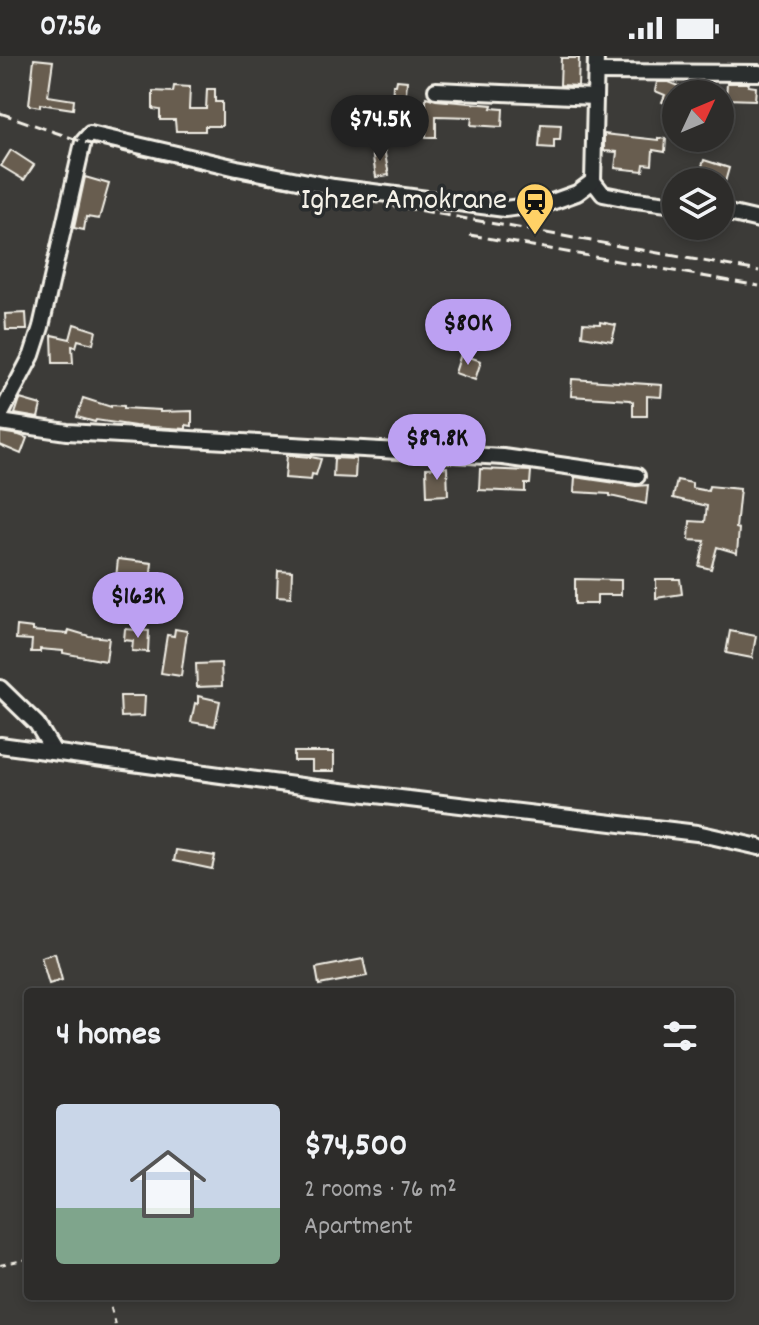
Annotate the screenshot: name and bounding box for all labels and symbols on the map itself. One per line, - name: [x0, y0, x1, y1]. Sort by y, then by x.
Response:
- north arrow: [662, 80, 734, 152]
- pin: $74.5K: [315, 95, 445, 163]
- place label: Ighzer Amokrane: [300, 179, 507, 225]
- station icon: Ighzer Amokrane: [514, 181, 556, 236]
- pin: $80K: [421, 299, 515, 367]
- pin: $89.8K: [372, 414, 502, 482]
- pin: $163K: [82, 572, 194, 640]

